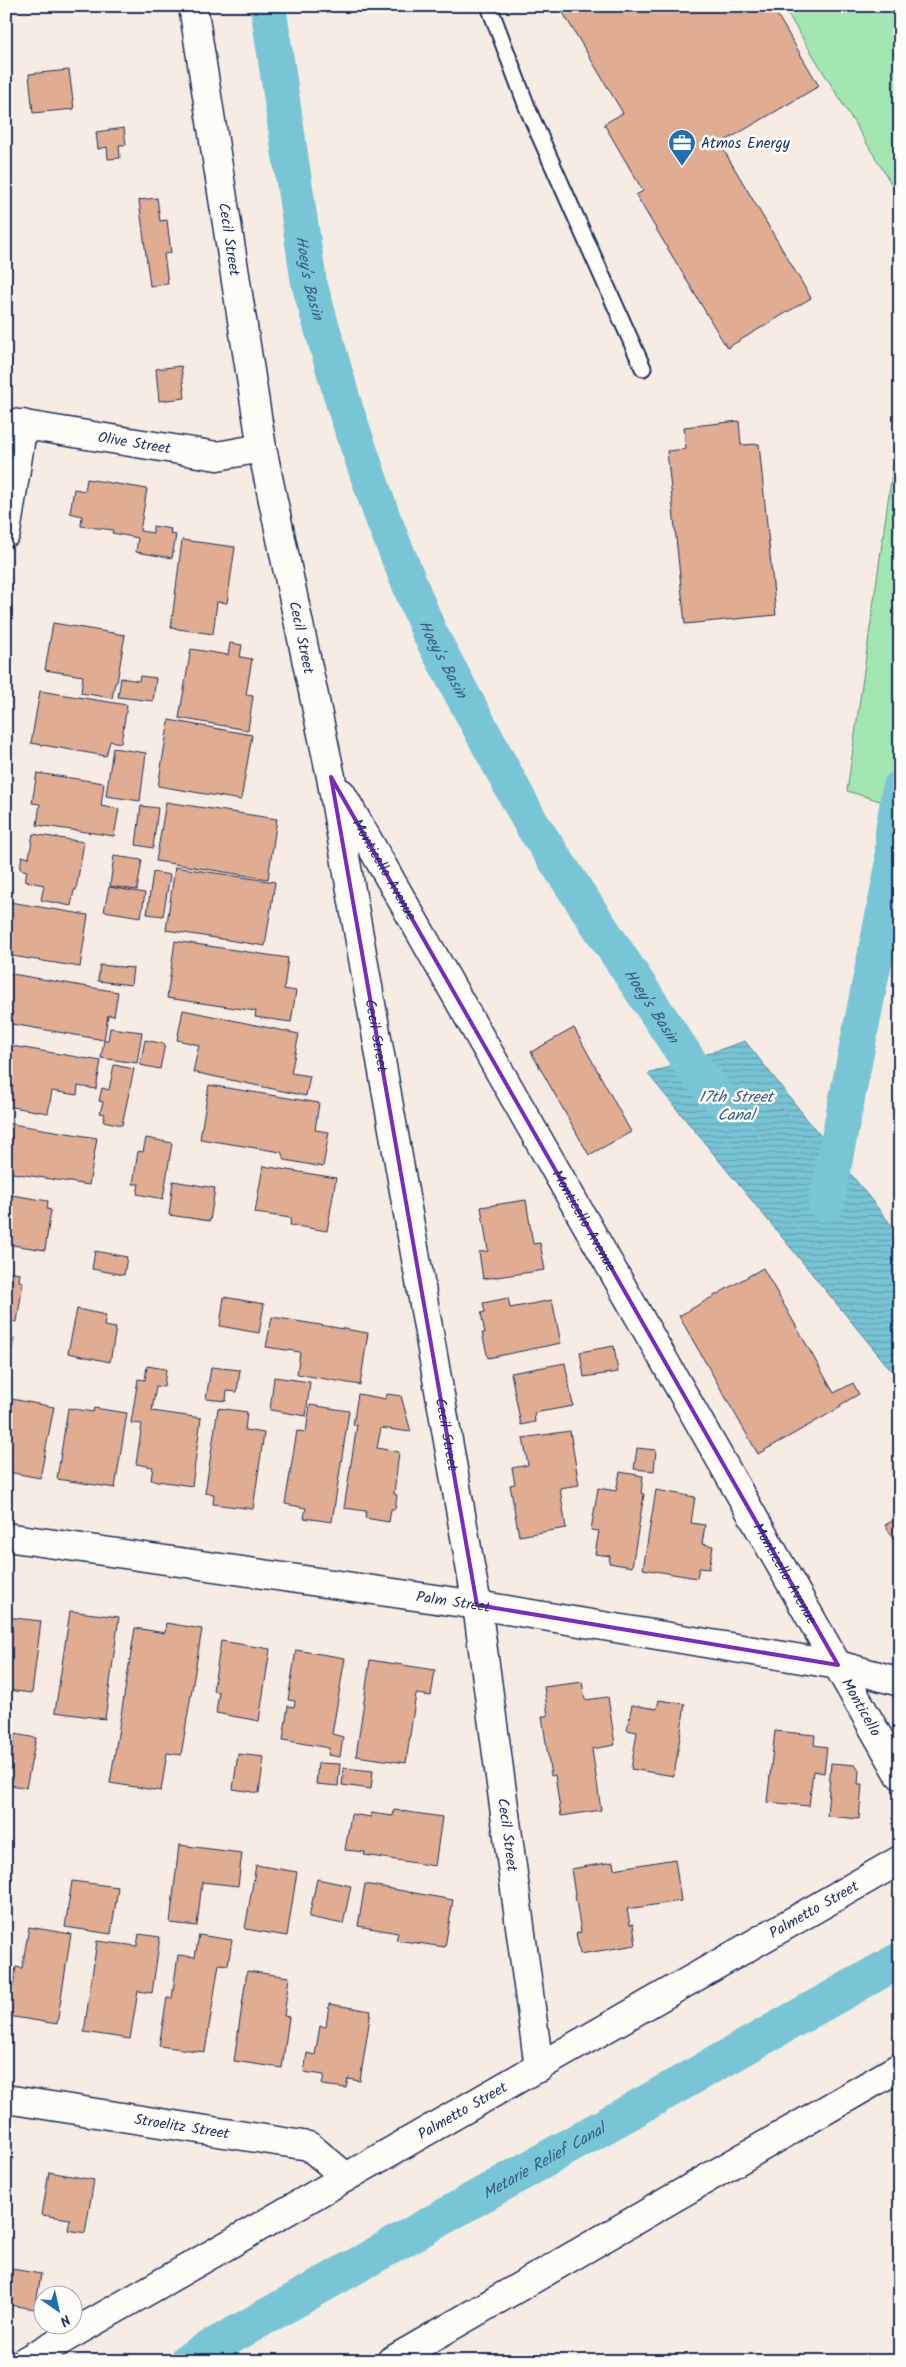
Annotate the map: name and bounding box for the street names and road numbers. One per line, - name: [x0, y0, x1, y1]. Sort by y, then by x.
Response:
- street label: Cecil Street: [211, 201, 246, 278]
- street label: Olive Street: [96, 426, 173, 461]
- street label: Cecil Street: [281, 599, 320, 677]
- street label: Monticello Avenue: [345, 815, 422, 926]
- street label: Cecil Street: [357, 997, 394, 1074]
- street label: Monticello Avenue: [545, 1166, 622, 1277]
- street label: Cecil Street: [428, 1396, 464, 1473]
- street label: Monticello Avenue: [746, 1518, 823, 1630]
- street label: Palm Street: [414, 1585, 492, 1620]
- street label: Monticello: [834, 1674, 887, 1742]
- street label: Cecil Street: [490, 1797, 524, 1873]
- street label: Palmetto Street: [765, 1875, 864, 1945]
- street label: Palmetto Street: [413, 2076, 512, 2147]
- street label: Stroelitz Street: [132, 2108, 231, 2147]

